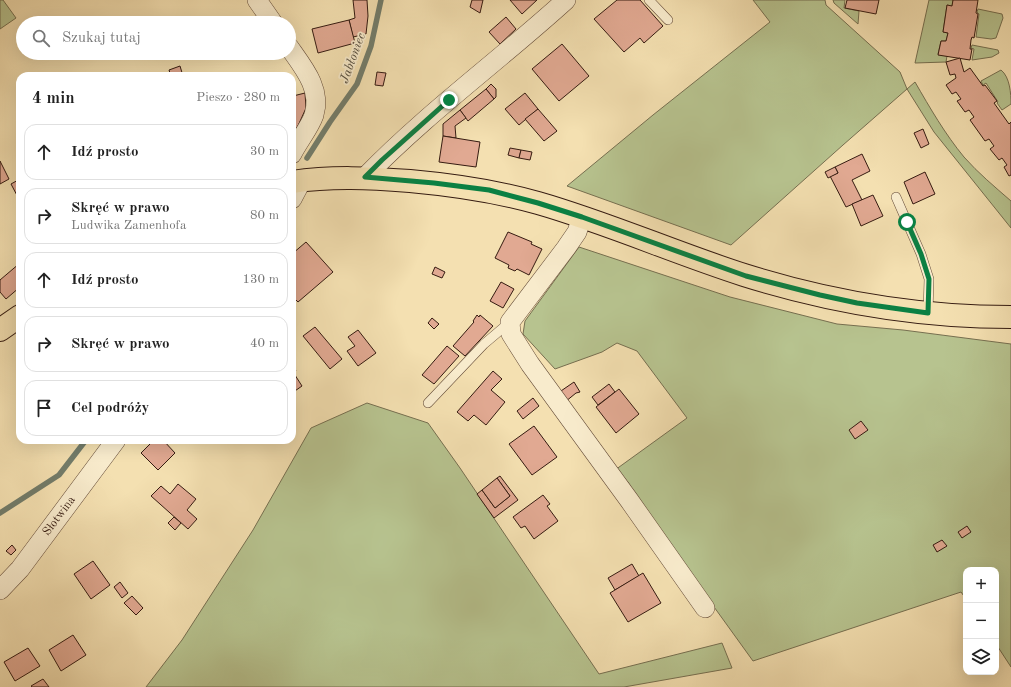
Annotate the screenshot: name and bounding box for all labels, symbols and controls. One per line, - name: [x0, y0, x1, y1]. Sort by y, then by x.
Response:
- search box: [16, 16, 296, 60]
- icon: search: [30, 27, 52, 49]
- text: Szukaj tutaj: [62, 31, 141, 46]
- water label: Jabłoniec: [338, 31, 368, 85]
- text: 4 min: [32, 90, 75, 107]
- text: Pieszo · 280 m: [196, 91, 280, 104]
- route end: [440, 91, 458, 109]
- icon: ahead: [33, 141, 55, 163]
- text: Idź prosto: [71, 145, 138, 160]
- text: 30 m: [250, 145, 279, 158]
- text: Skręć w prawo: [71, 201, 170, 216]
- icon: right: [33, 205, 55, 227]
- text: 80 m: [250, 209, 279, 222]
- route start: [898, 213, 916, 231]
- text: Ludwika Zamenhofa: [71, 219, 186, 232]
- icon: ahead: [33, 269, 55, 291]
- text: Idź prosto: [71, 273, 138, 288]
- text: 130 m: [242, 273, 279, 286]
- icon: right: [33, 333, 55, 355]
- text: Skręć w prawo: [71, 337, 170, 352]
- text: 40 m: [250, 337, 279, 350]
- icon: arrive: [33, 397, 55, 419]
- text: Cel podróży: [71, 401, 149, 416]
- street label: Słotwina: [41, 494, 78, 538]
- map controls: [963, 567, 999, 675]
- button: +: [963, 567, 999, 603]
- button: −: [963, 603, 999, 639]
- button: layers: [963, 639, 999, 675]

